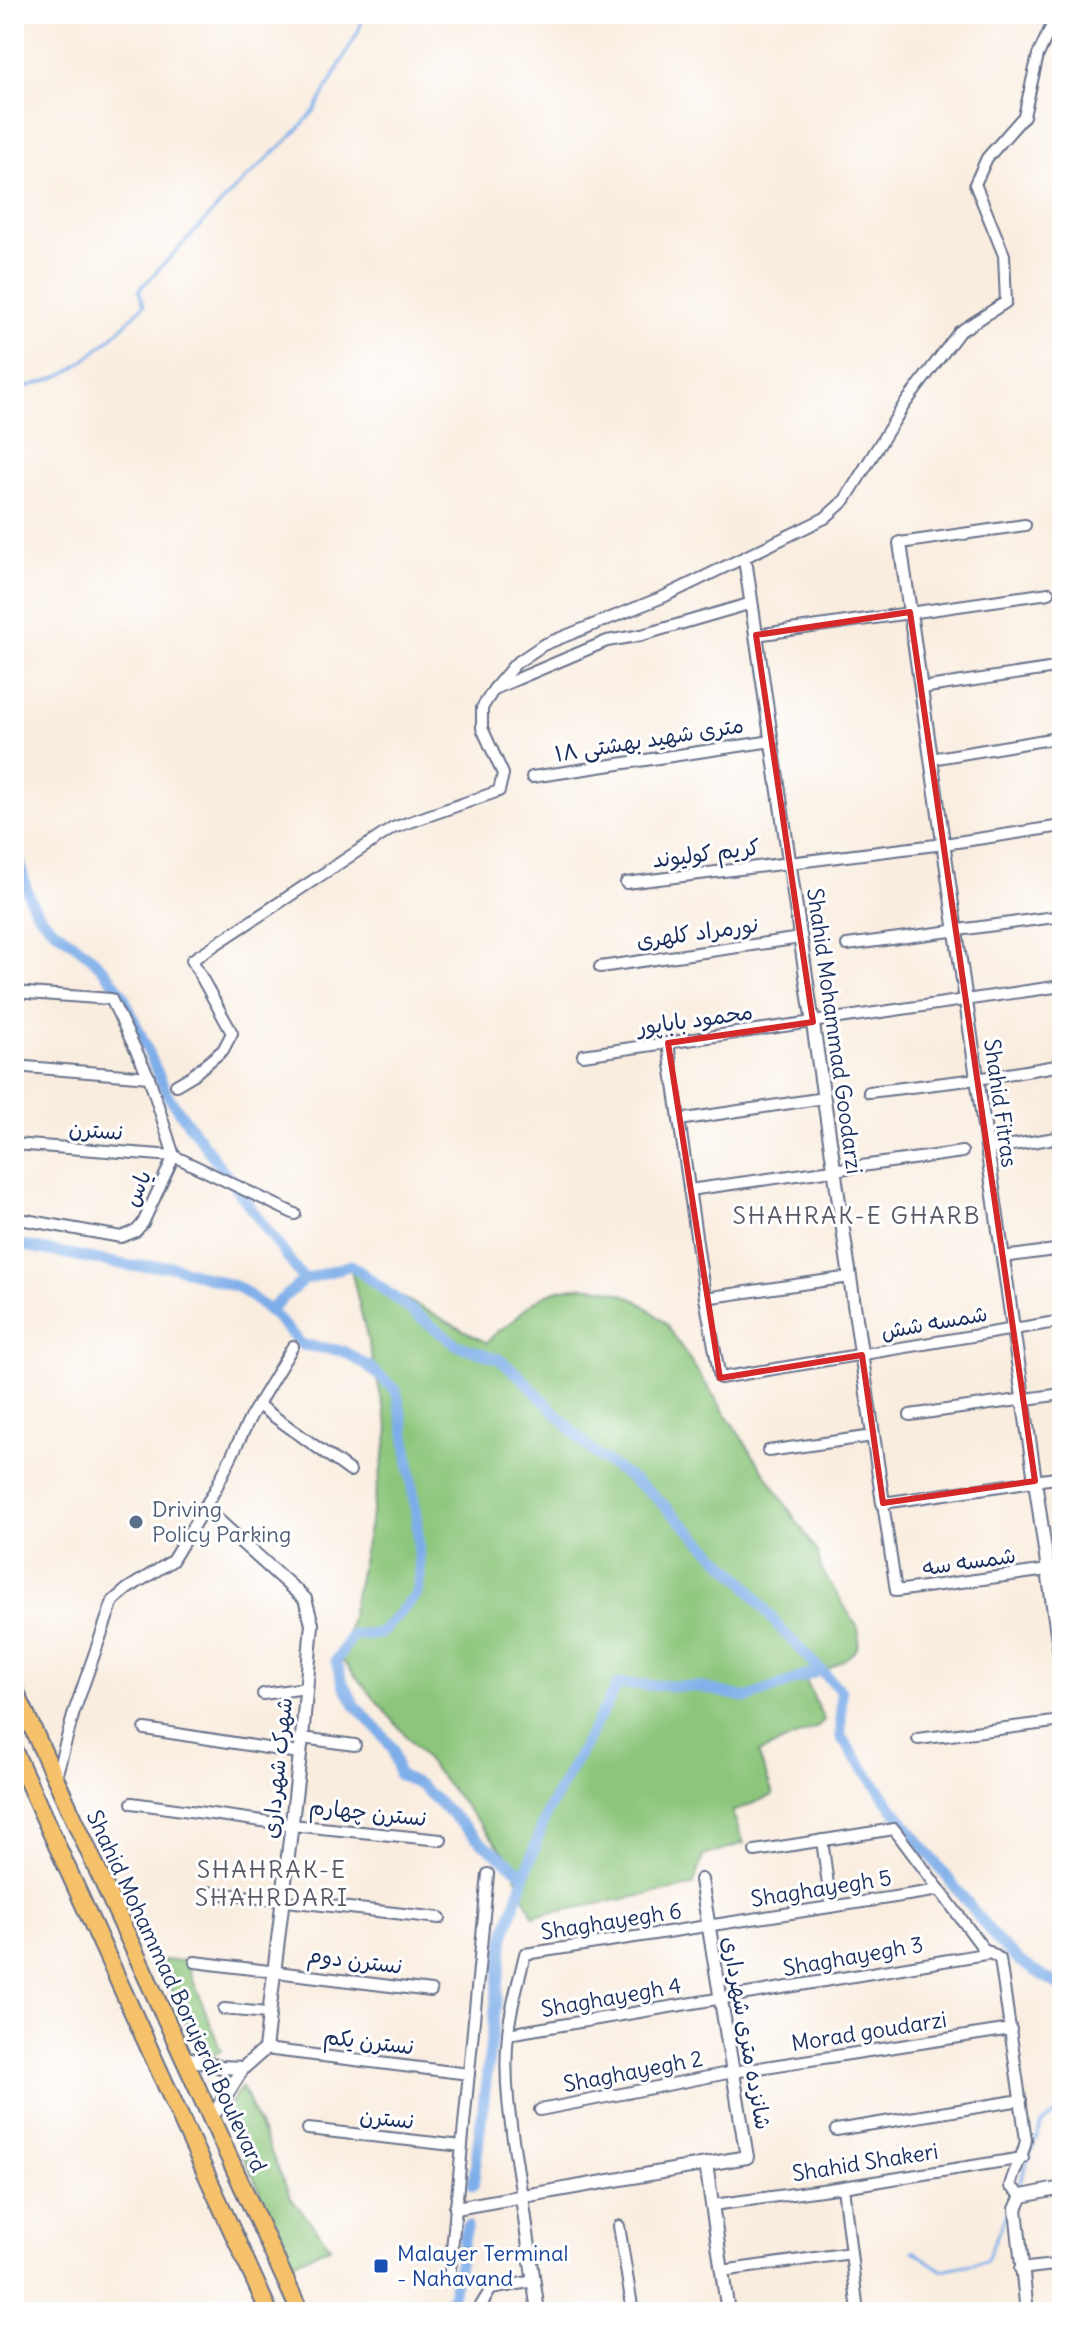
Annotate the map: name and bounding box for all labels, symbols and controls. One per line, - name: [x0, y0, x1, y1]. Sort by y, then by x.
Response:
- street label: ۱۸ متری شهید بهشتی: [553, 710, 746, 769]
- street label: کریم کولیوند: [651, 833, 762, 876]
- street label: Shahid Mohammad Goodarzi: [801, 886, 869, 1176]
- street label: نورمراد کلهری: [634, 909, 762, 955]
- street label: محمود باباپور: [633, 997, 755, 1042]
- street label: Shahid Fitras: [978, 1037, 1024, 1169]
- street label: نسترن: [68, 1114, 124, 1146]
- street label: یاس: [117, 1165, 157, 1211]
- district label: SHAHRAK-E GHARB: [732, 1200, 982, 1230]
- street label: شمسه شش: [879, 1299, 989, 1345]
- place label: Driving Policy Parking: [152, 1495, 291, 1548]
- marker: Driving Policy Parking: [127, 1513, 145, 1531]
- street label: شمسه سه: [920, 1541, 1018, 1581]
- street label: شهرک شهرداری: [256, 1696, 298, 1840]
- street label: نسترن چهارم: [308, 1792, 428, 1835]
- street label: Shahid Mohammad Borujerdi Boulevard: [81, 1806, 273, 2177]
- district label: SHAHRAK-E SHAHRDARI: [195, 1854, 349, 1912]
- street label: Shaghayegh 5: [749, 1863, 893, 1913]
- street label: Shaghayegh 6: [539, 1896, 683, 1946]
- street label: Shaghayegh 3: [781, 1930, 925, 1982]
- street label: شانزده متری شهرداری: [716, 1934, 778, 2132]
- street label: نسترن دوم: [305, 1940, 404, 1984]
- street label: Shaghayegh 4: [539, 1971, 683, 2023]
- street label: Morad goudarzi: [789, 2005, 949, 2057]
- street label: نسترن یکم: [322, 2022, 416, 2063]
- street label: Shaghayegh 2: [561, 2044, 705, 2098]
- street label: نسترن: [358, 2101, 416, 2135]
- street label: Shahid Shakeri: [790, 2137, 940, 2187]
- place label: Malayer Terminal - Nahavand: [397, 2239, 568, 2292]
- marker: Malayer Terminal - Nahavand: [372, 2257, 390, 2275]

